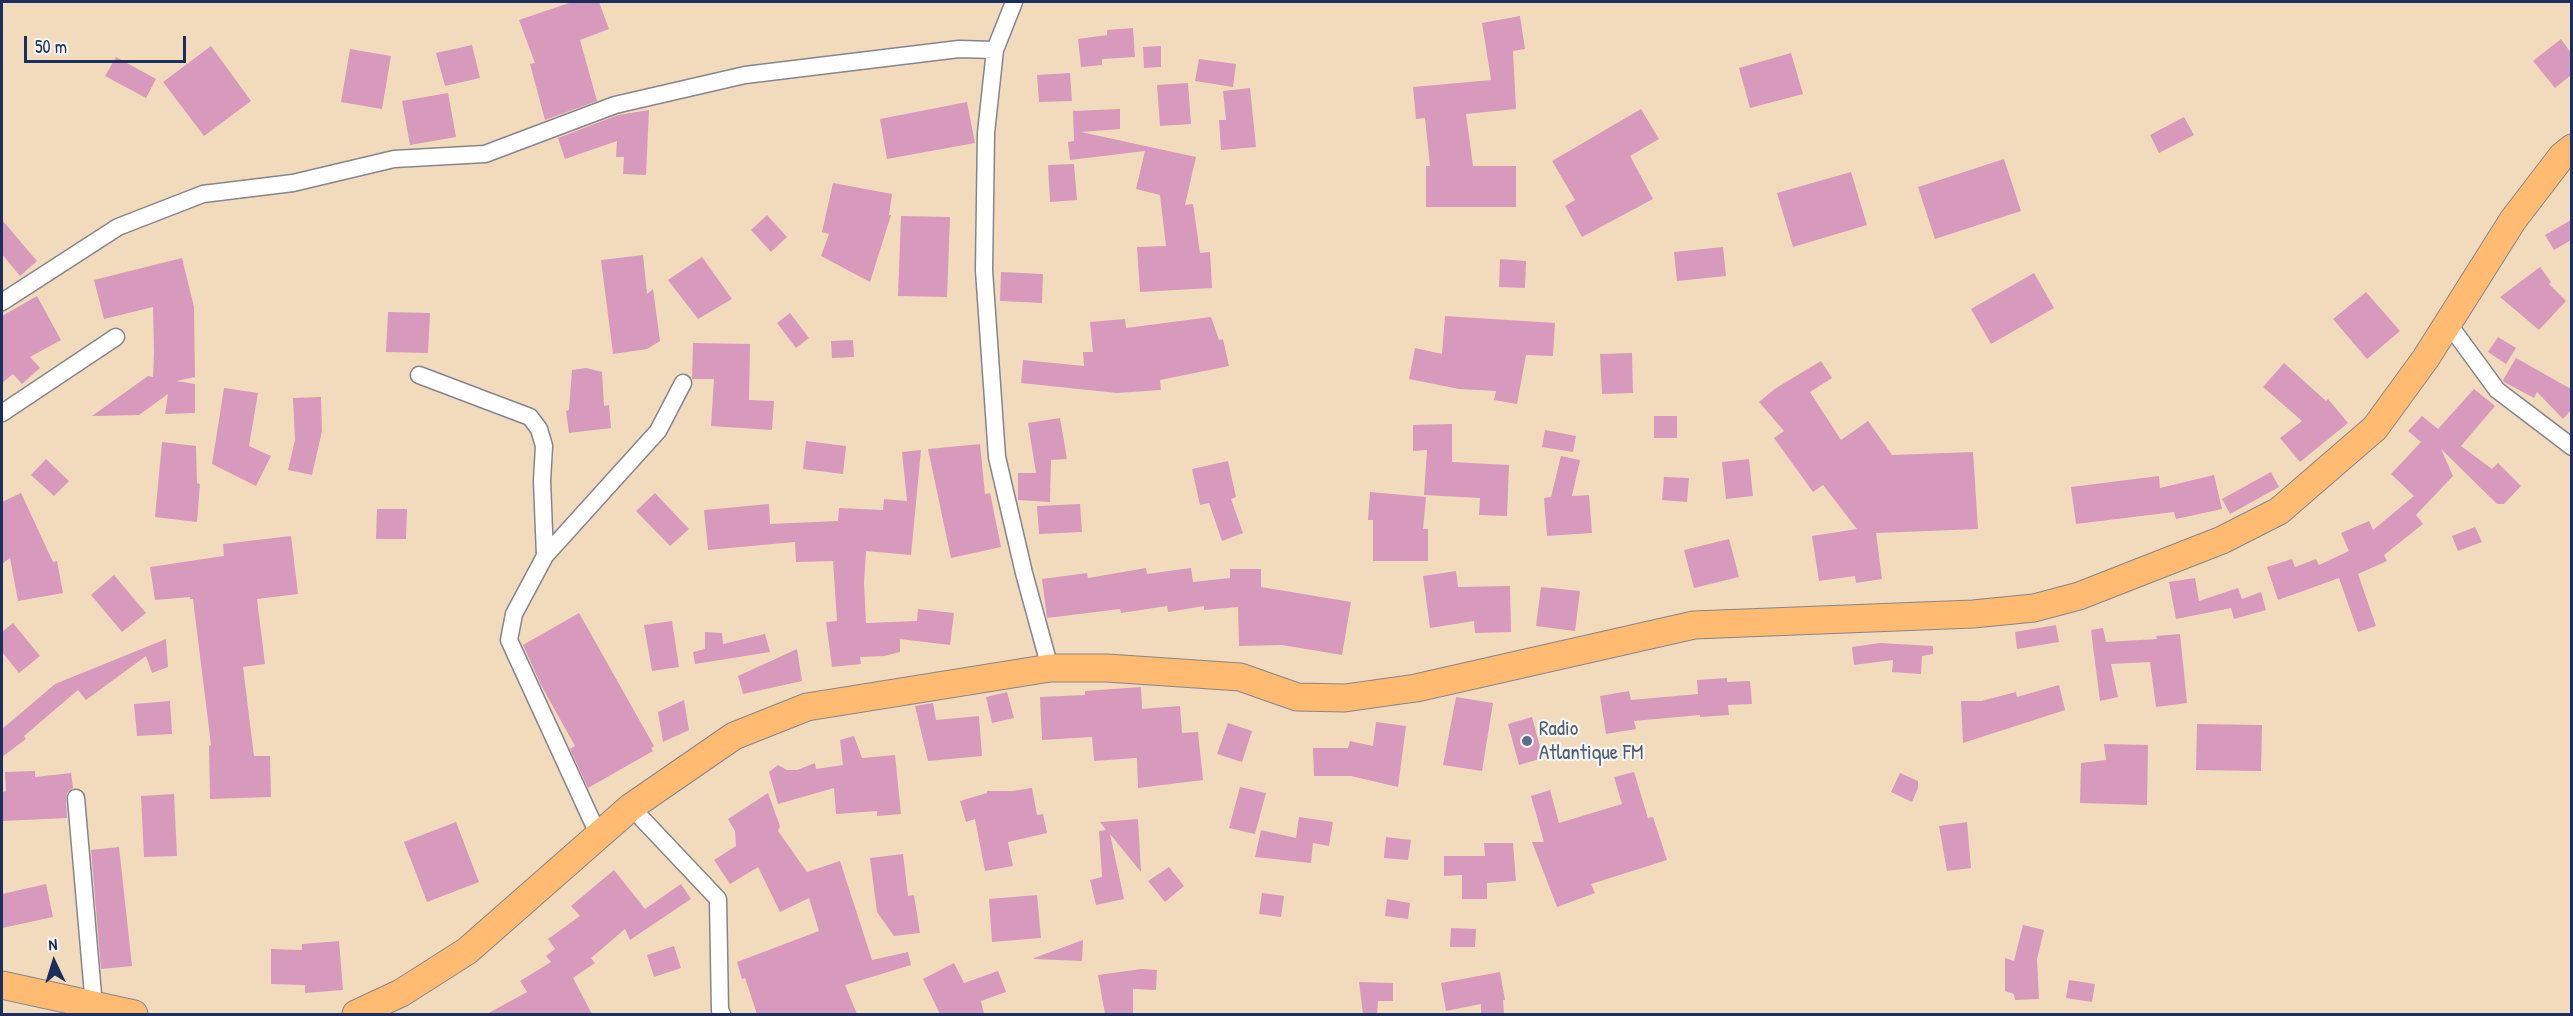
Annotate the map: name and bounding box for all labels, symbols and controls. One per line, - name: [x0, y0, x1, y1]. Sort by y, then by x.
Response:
- scale bar: [27, 24, 189, 62]
- text: 50 m: [35, 34, 67, 59]
- place label: Radio Atlantique FM: [1539, 716, 1643, 766]
- marker: Radio Atlantique FM: [1520, 734, 1534, 748]
- north arrow: [24, 932, 84, 992]
- text: N: [48, 933, 58, 955]

